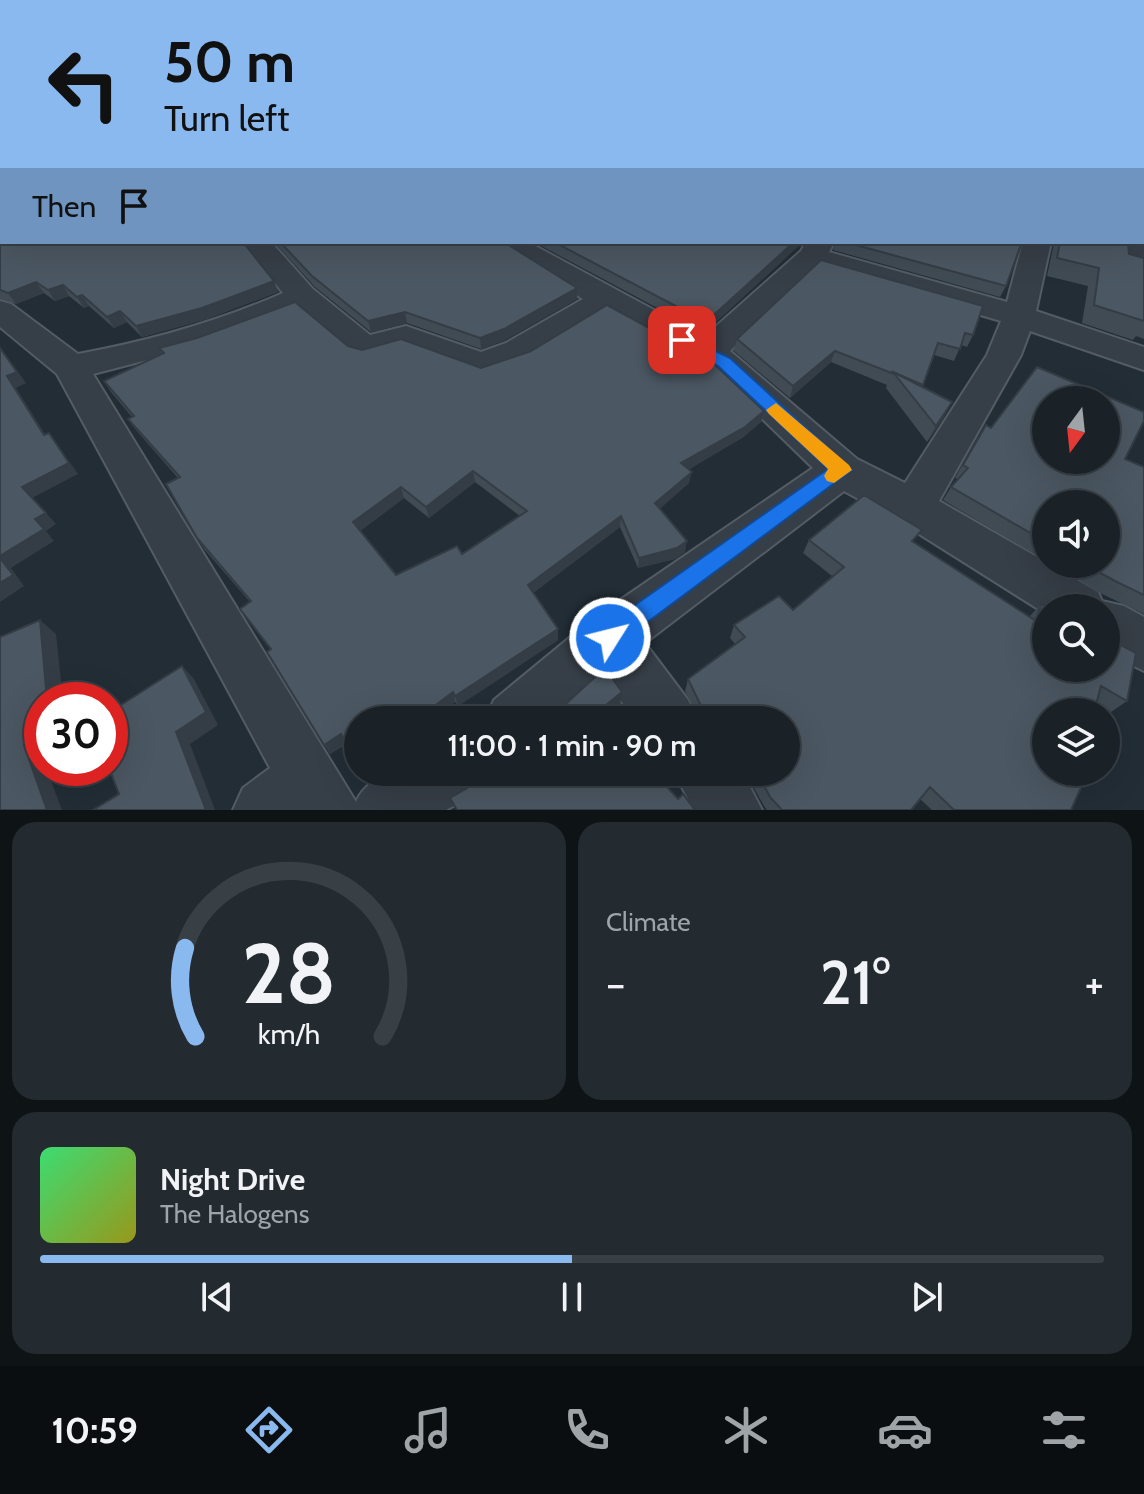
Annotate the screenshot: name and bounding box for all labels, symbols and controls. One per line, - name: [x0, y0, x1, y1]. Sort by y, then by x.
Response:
- text: 50 m: [164, 28, 295, 96]
- icon: left: [32, 32, 136, 136]
- text: Turn left: [164, 96, 289, 140]
- icon: arrive: [112, 184, 156, 228]
- text: Then: [32, 188, 96, 225]
- pin: [648, 306, 716, 374]
- icon: arrive: [660, 318, 704, 362]
- north arrow: [1032, 386, 1120, 474]
- map controls: [1032, 386, 1120, 786]
- button: sound: [1032, 490, 1120, 578]
- button: search: [1032, 594, 1120, 682]
- position arrow: [568, 596, 652, 680]
- speed limit sign: 30: [24, 682, 128, 786]
- button: layers: [1032, 698, 1120, 786]
- text: 11:00 · 1 min · 90 m: [448, 727, 696, 764]
- text: Climate: [606, 906, 691, 938]
- text: 28: [242, 923, 336, 1024]
- text: 21°: [820, 946, 890, 1019]
- text: −: [606, 957, 625, 1010]
- text: +: [1085, 957, 1104, 1010]
- text: km/h: [258, 1016, 320, 1051]
- text: Night Drive: [160, 1161, 305, 1198]
- text: The Halogens: [160, 1198, 309, 1230]
- icon: previous: [195, 1275, 239, 1319]
- icon: pause: [550, 1275, 594, 1319]
- icon: next: [905, 1275, 949, 1319]
- icon: directions: [241, 1402, 297, 1458]
- icon: music: [400, 1402, 456, 1458]
- icon: phone: [559, 1402, 615, 1458]
- icon: climate: [718, 1402, 774, 1458]
- icon: car: [877, 1402, 933, 1458]
- icon: filters: [1036, 1402, 1092, 1458]
- text: 10:59: [52, 1408, 138, 1452]

